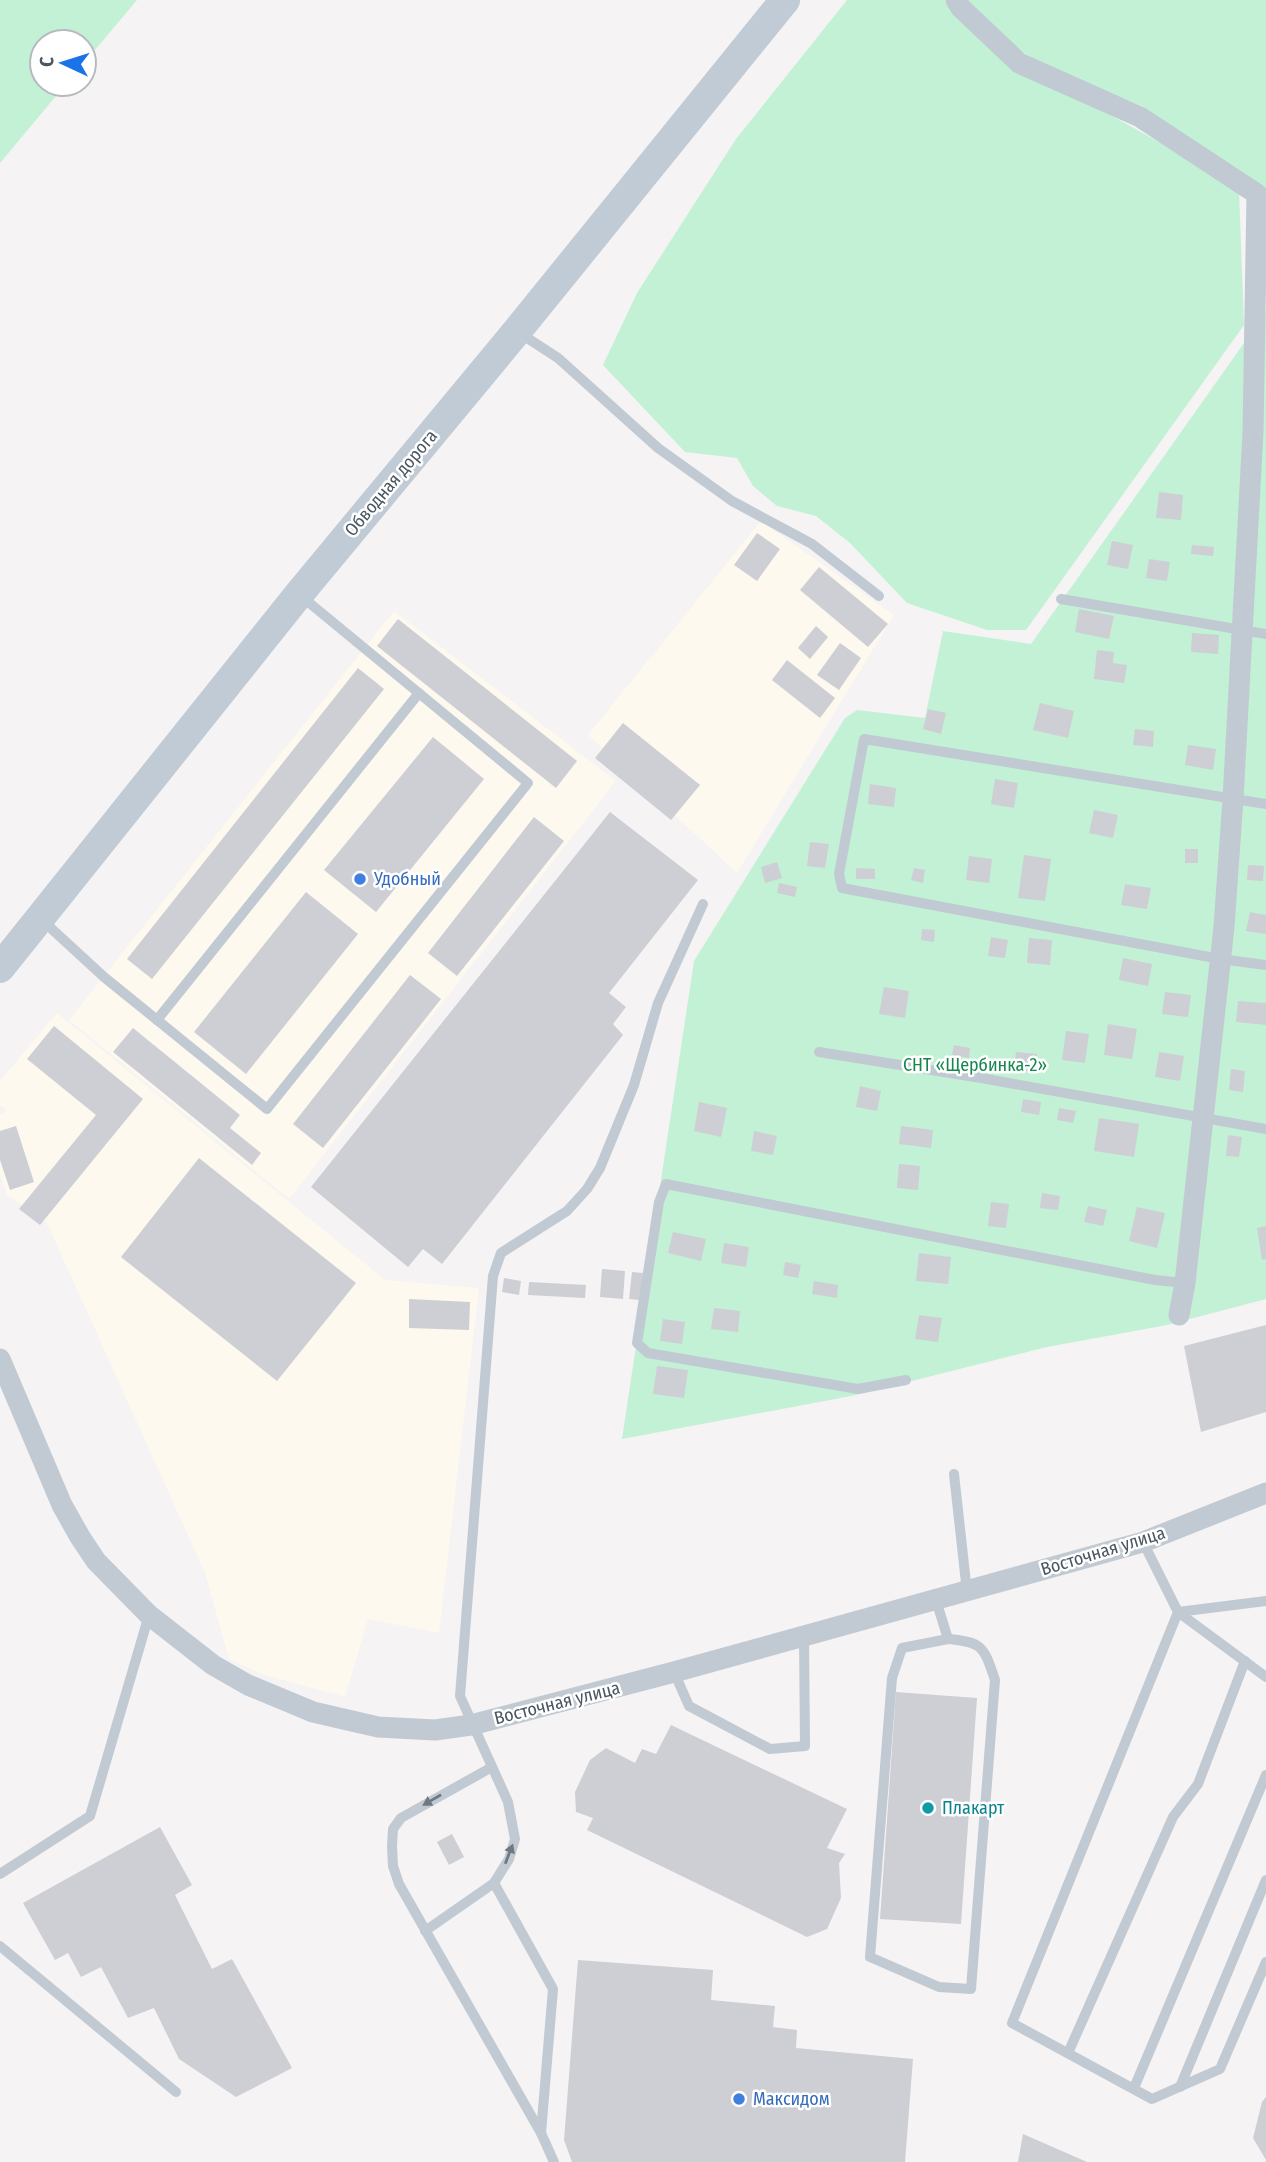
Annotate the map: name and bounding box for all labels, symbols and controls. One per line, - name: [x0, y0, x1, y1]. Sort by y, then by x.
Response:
- north arrow: [28, 28, 98, 98]
- text: С: [35, 56, 58, 68]
- street label: Обводная дорога: [340, 425, 442, 541]
- place label: Удобный: [373, 868, 441, 890]
- marker: Удобный: [352, 871, 368, 887]
- park label: СНТ «Щербинка-2»: [903, 1054, 1047, 1076]
- street label: Восточная улица: [1038, 1522, 1168, 1580]
- street label: Восточная улица: [492, 1677, 622, 1729]
- one-way arrow: [423, 1794, 442, 1806]
- place label: Плакарт: [942, 1797, 1005, 1819]
- marker: Плакарт: [920, 1800, 936, 1816]
- one-way arrow: [504, 1843, 515, 1864]
- place label: Максидом: [753, 2088, 830, 2110]
- marker: Максидом: [731, 2091, 747, 2107]

